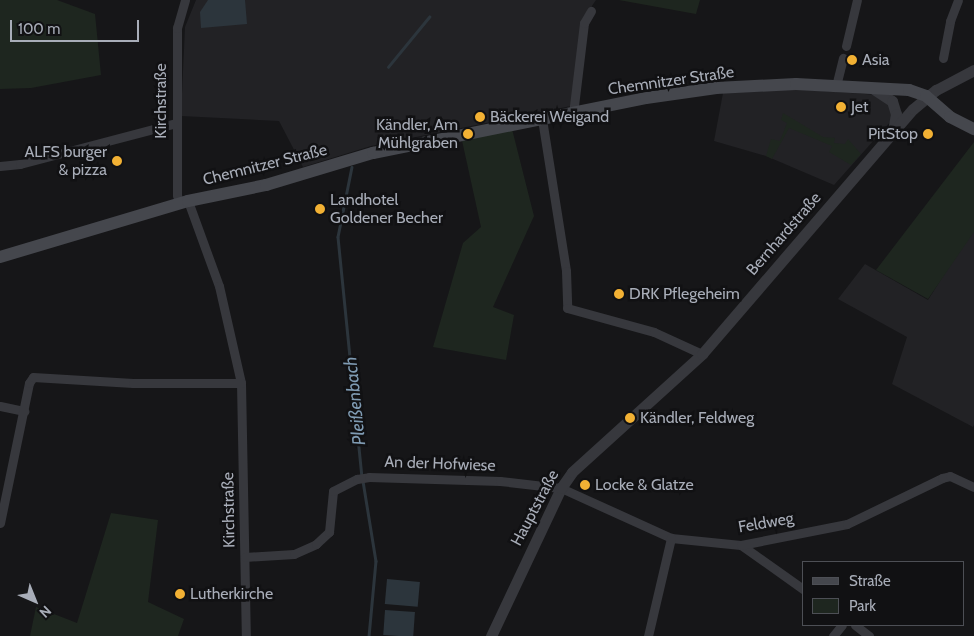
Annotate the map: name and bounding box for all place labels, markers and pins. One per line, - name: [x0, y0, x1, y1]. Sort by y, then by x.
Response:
- place label: Asia: [862, 50, 890, 70]
- marker: Asia: [846, 54, 858, 66]
- place label: Jet: [851, 97, 868, 117]
- marker: Jet: [835, 101, 847, 113]
- place label: Bäckerei Weigand: [490, 107, 609, 127]
- marker: Bäckerei Weigand: [474, 111, 486, 123]
- place label: Kändler, Am Mühlgraben: [376, 115, 458, 153]
- place label: PitStop: [868, 124, 918, 144]
- marker: Kändler, Am Mühlgraben: [462, 128, 474, 140]
- marker: PitStop: [922, 128, 934, 140]
- place label: ALFS burger & pizza: [24, 142, 107, 180]
- marker: ALFS burger & pizza: [111, 155, 123, 167]
- place label: Landhotel Goldener Becher: [330, 190, 443, 228]
- marker: Landhotel Goldener Becher: [314, 203, 326, 215]
- place label: DRK Pflegeheim: [629, 284, 740, 304]
- marker: DRK Pflegeheim: [613, 288, 625, 300]
- place label: Kändler, Feldweg: [640, 408, 754, 428]
- marker: Kändler, Feldweg: [624, 412, 636, 424]
- place label: Locke & Glatze: [595, 475, 694, 495]
- marker: Locke & Glatze: [579, 479, 591, 491]
- place label: Lutherkirche: [190, 584, 273, 604]
- marker: Lutherkirche: [174, 588, 186, 600]

